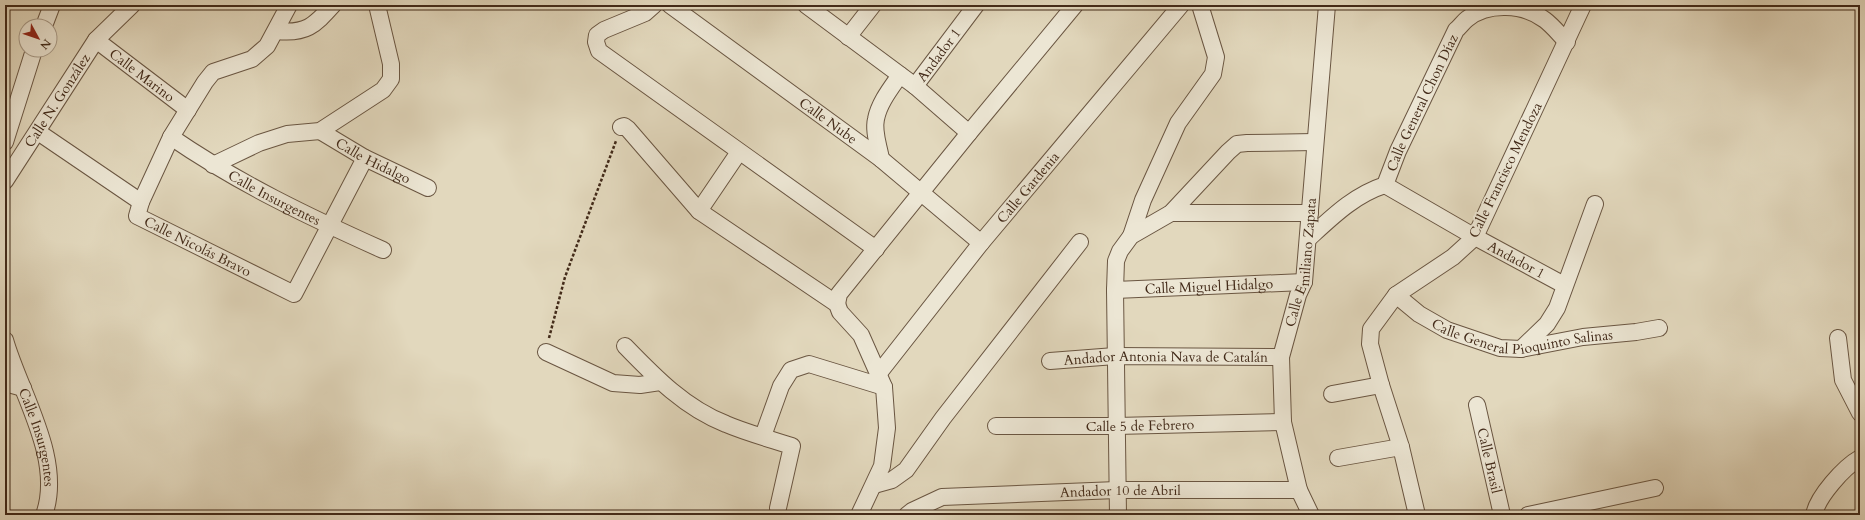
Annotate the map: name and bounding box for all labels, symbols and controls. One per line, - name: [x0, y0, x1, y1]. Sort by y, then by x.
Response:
- north arrow: [18, 18, 58, 58]
- street label: Andador 1: [912, 24, 965, 86]
- street label: Calle General Chon Díaz: [1382, 30, 1463, 174]
- text: N: [36, 36, 54, 53]
- street label: Calle Marino: [105, 44, 179, 107]
- street label: Calle N. González: [20, 49, 95, 151]
- street label: Calle Nube: [795, 93, 861, 149]
- street label: Calle Francisco Mendoza: [1464, 99, 1547, 241]
- street label: Calle Hidalgo: [332, 134, 414, 189]
- street label: Calle Gardenia: [993, 148, 1064, 227]
- street label: Calle Insurgentes: [224, 166, 324, 230]
- street label: Calle Emiliano Zapata: [1281, 197, 1321, 329]
- street label: Calle Nicolás Bravo: [141, 212, 255, 281]
- street label: Andador 1: [1484, 237, 1548, 283]
- street label: Calle Miguel Hidalgo: [1144, 274, 1274, 299]
- street label: Calle General Pioquinto Salinas: [1428, 314, 1614, 359]
- street label: Andador Antonia Nava de Catalán: [1063, 347, 1268, 370]
- street label: Calle Insurgentes: [14, 385, 58, 487]
- street label: Calle 5 de Febrero: [1086, 415, 1195, 436]
- street label: Calle Brasil: [1472, 426, 1506, 496]
- street label: Andador 10 de Abril: [1059, 481, 1181, 502]

